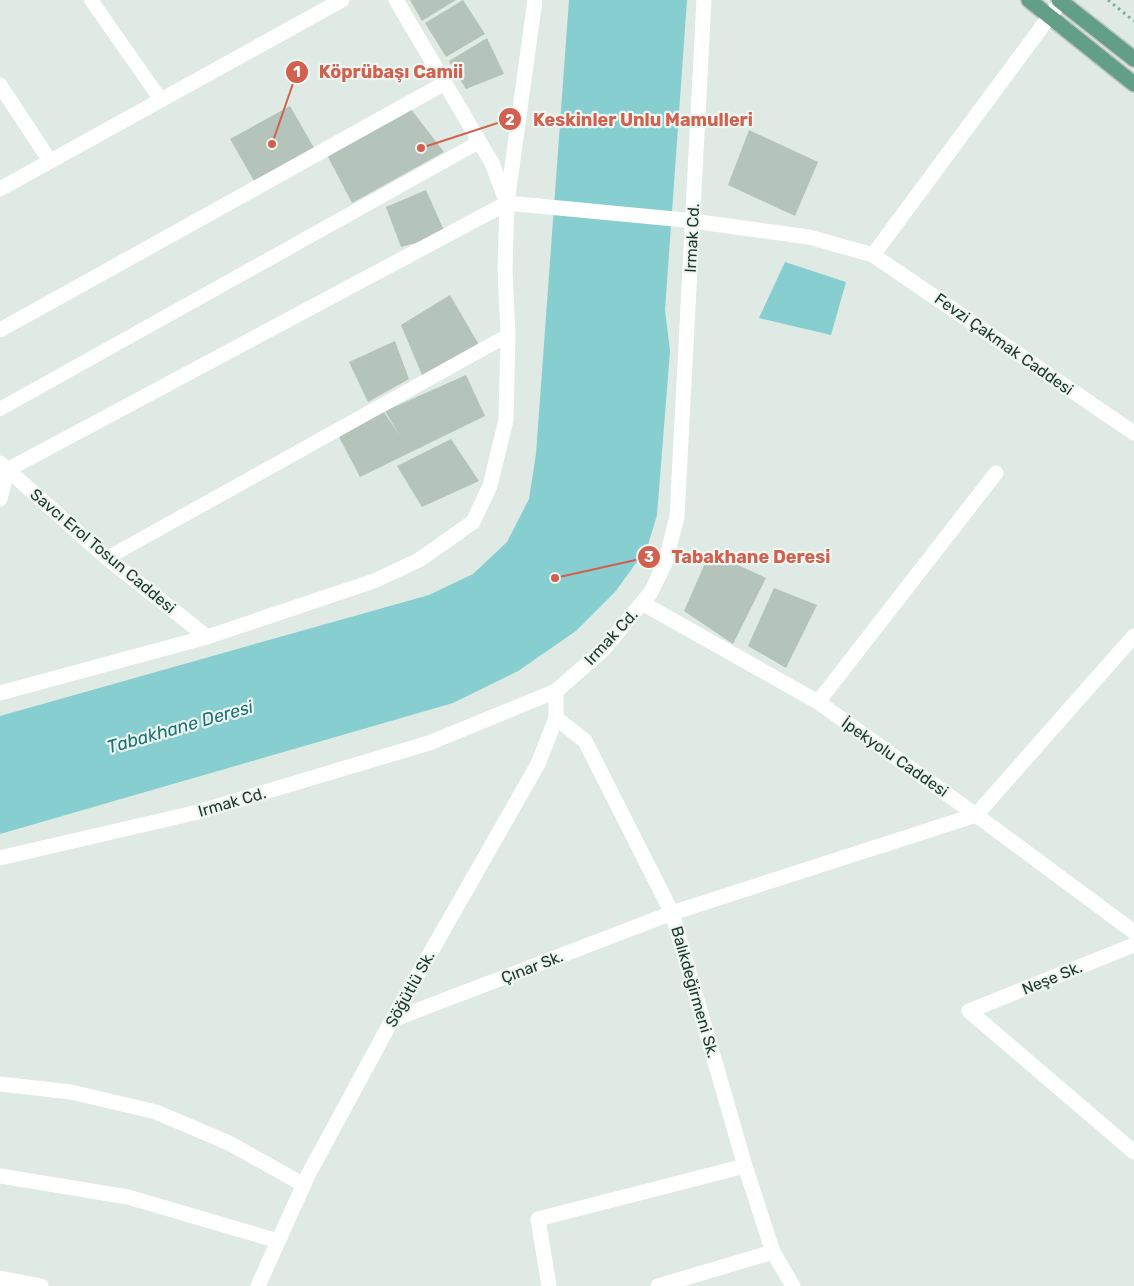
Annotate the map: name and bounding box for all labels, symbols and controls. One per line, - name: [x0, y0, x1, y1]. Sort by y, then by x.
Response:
- callout: Köprübaşı Camii: [284, 55, 474, 88]
- text: Köprübaşı Camii: [319, 61, 463, 83]
- text: 1: [293, 63, 301, 81]
- callout: Keskinler Unlu Mamulleri: [497, 103, 763, 136]
- text: Keskinler Unlu Mamulleri: [533, 109, 753, 131]
- text: 2: [505, 111, 515, 129]
- street label: Irmak Cd.: [681, 203, 703, 273]
- street label: Fevzi Çakmak Caddesi: [931, 289, 1077, 399]
- street label: Savcı Erol Tosun Caddesi: [26, 485, 180, 617]
- callout: Tabakhane Deresi: [637, 540, 841, 573]
- text: Tabakhane Deresi: [672, 546, 830, 568]
- text: 3: [644, 548, 654, 566]
- street label: Irmak Cd.: [580, 605, 642, 669]
- water label: Tabakhane Deresi: [104, 695, 256, 758]
- street label: İpekyolu Caddesi: [838, 713, 952, 801]
- street label: Irmak Cd.: [196, 783, 268, 821]
- street label: Balıkdeğirmeni Sk.: [667, 924, 723, 1060]
- street label: Çınar Sk.: [498, 946, 566, 988]
- street label: Söğütlü Sk.: [381, 948, 439, 1030]
- street label: Neşe Sk.: [1019, 957, 1085, 999]

